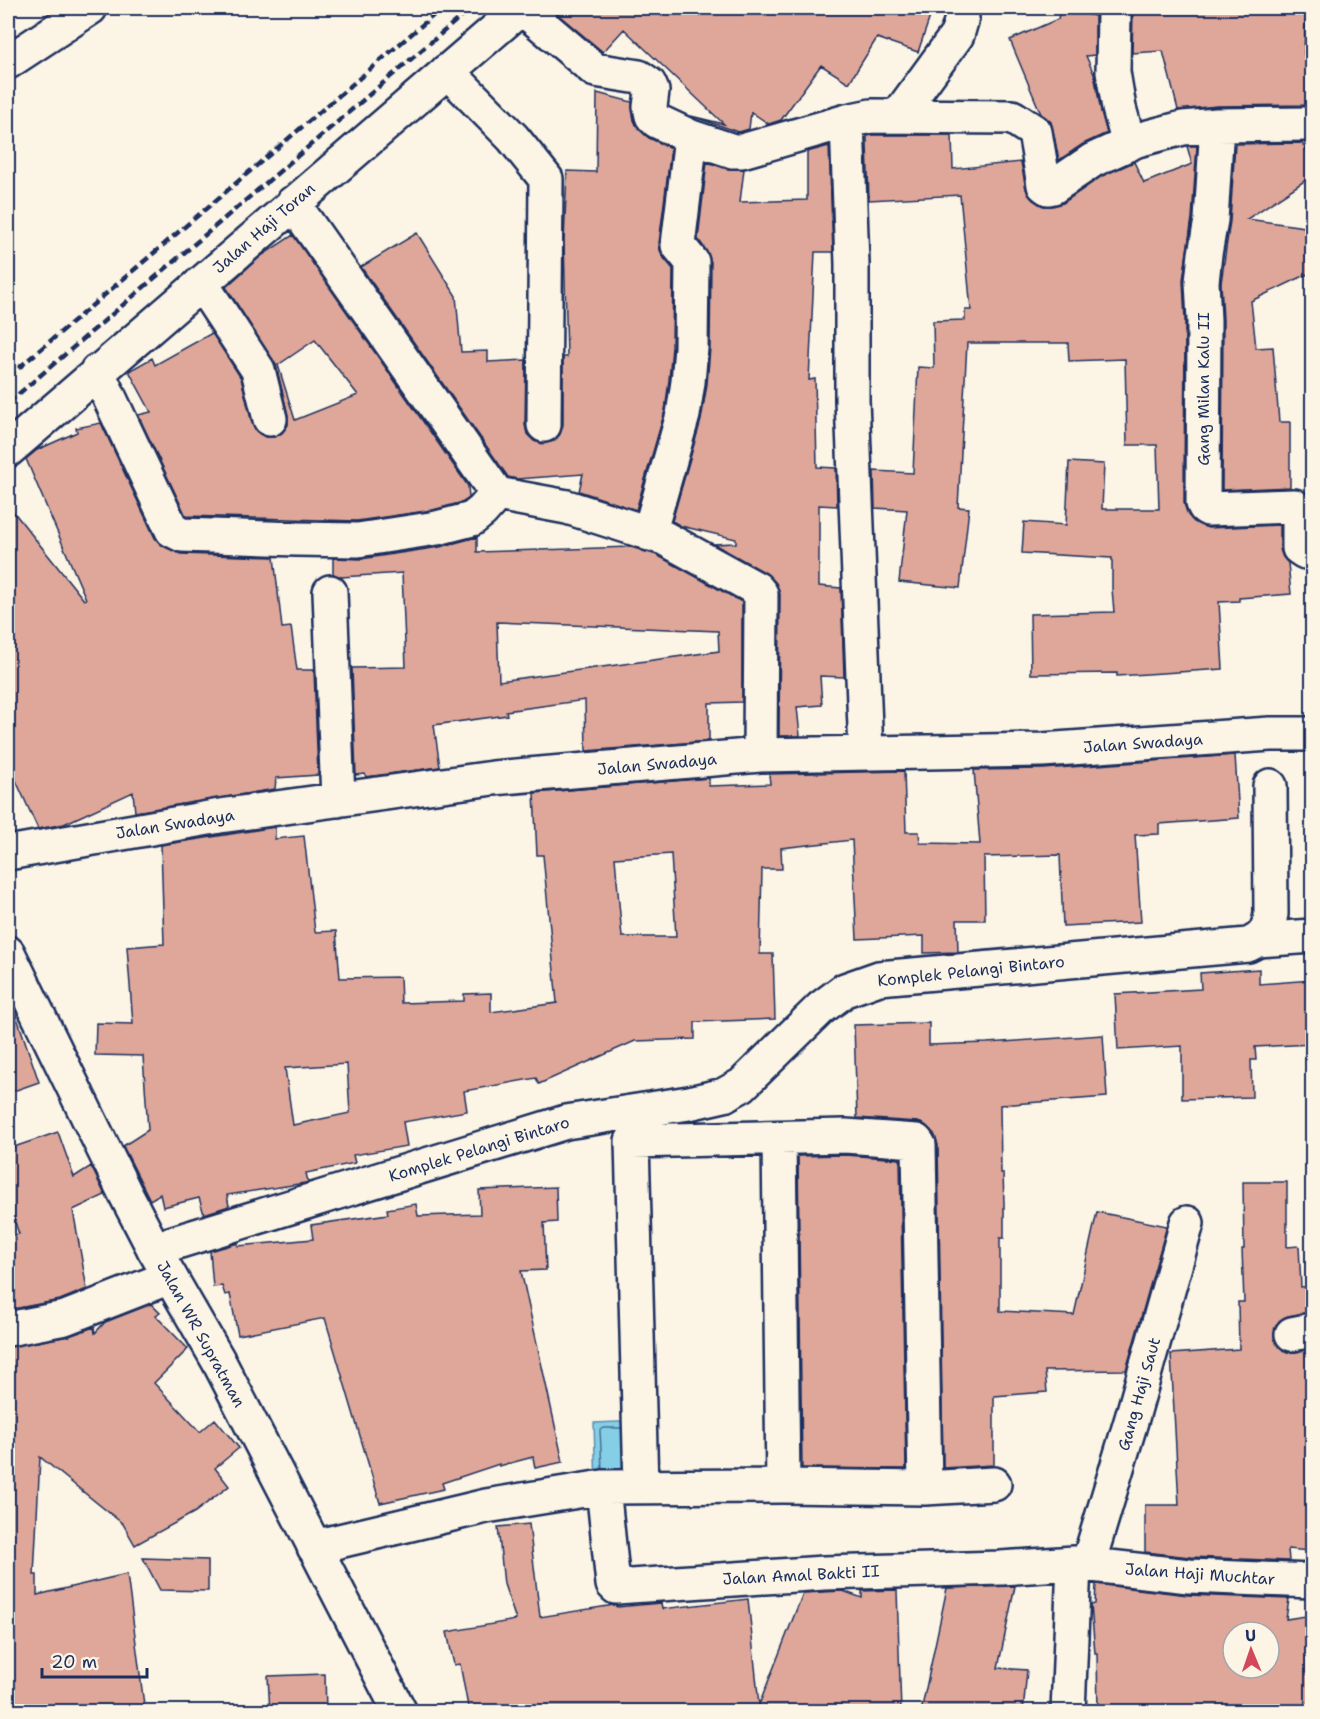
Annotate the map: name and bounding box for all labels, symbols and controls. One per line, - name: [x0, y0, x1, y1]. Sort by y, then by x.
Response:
- street label: Jalan Haji Toran: [209, 178, 320, 278]
- street label: Gang Milan Kalu II: [1193, 312, 1214, 466]
- street label: Jalan Swadaya: [1082, 728, 1204, 758]
- street label: Jalan Swadaya: [596, 748, 718, 780]
- street label: Jalan Swadaya: [114, 804, 236, 844]
- street label: Komplek Pelangi Bintaro: [876, 951, 1066, 991]
- street label: Komplek Pelangi Bintaro: [386, 1111, 572, 1187]
- street label: Jalan WR Supratman: [152, 1257, 250, 1411]
- street label: Gang Haji Saut: [1113, 1335, 1165, 1453]
- street label: Jalan Haji Muchtar: [1124, 1558, 1276, 1590]
- street label: Jalan Amal Bakti II: [722, 1560, 880, 1590]
- north arrow: [1221, 1620, 1281, 1680]
- text: U: [1245, 1625, 1256, 1646]
- scale bar: [42, 1641, 147, 1679]
- text: 20 m: [51, 1650, 97, 1674]

